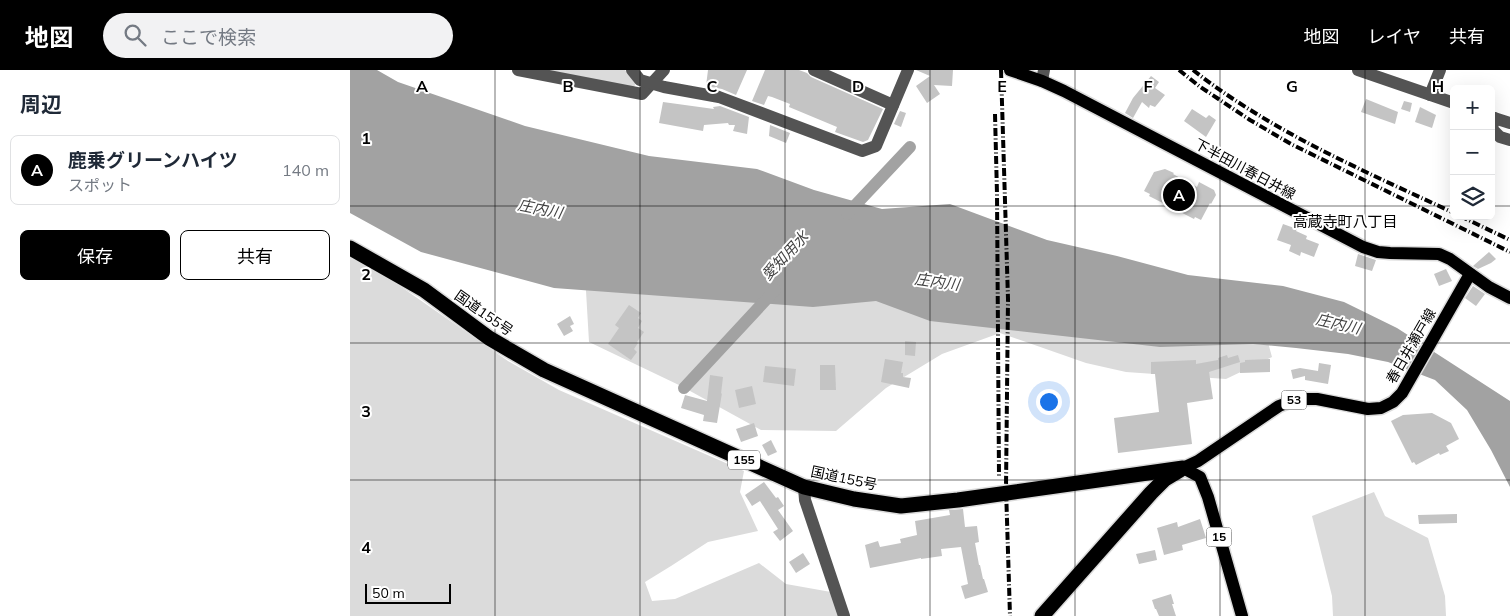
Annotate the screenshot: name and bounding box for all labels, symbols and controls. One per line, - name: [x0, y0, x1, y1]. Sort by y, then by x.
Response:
- search box: [103, 13, 453, 58]
- icon: search: [121, 21, 149, 49]
- text: 地図: [25, 22, 73, 52]
- text: ここで検索: [161, 25, 256, 49]
- text: 地図: [1304, 25, 1340, 48]
- text: レイヤ: [1368, 25, 1421, 48]
- text: 共有: [1449, 25, 1485, 48]
- text: A: [416, 76, 428, 96]
- text: B: [562, 76, 574, 96]
- text: C: [707, 76, 718, 96]
- text: D: [852, 76, 864, 96]
- text: E: [997, 76, 1007, 96]
- text: F: [1143, 76, 1153, 96]
- text: G: [1286, 76, 1298, 96]
- text: H: [1432, 76, 1444, 96]
- map controls: [1450, 85, 1495, 220]
- button: +: [1450, 85, 1495, 130]
- text: 周辺: [20, 91, 62, 117]
- text: 1: [361, 128, 371, 148]
- button: −: [1450, 130, 1495, 175]
- street label: 下半田川春日井線: [1191, 135, 1299, 203]
- text: 鹿乗グリーンハイツ: [68, 148, 238, 172]
- text: A: [31, 160, 43, 180]
- text: 140 m: [282, 160, 329, 180]
- text: スポット: [68, 175, 132, 195]
- button: layers: [1450, 175, 1495, 220]
- pin: A: [1163, 176, 1195, 214]
- water label: 庄内川: [516, 195, 566, 223]
- district label: 高蔵寺町八丁目: [1292, 212, 1398, 231]
- water label: 愛知用水: [757, 226, 813, 284]
- button: 保存: [20, 230, 170, 280]
- button: 共有: [180, 230, 330, 280]
- text: 2: [361, 264, 371, 284]
- water label: 庄内川: [913, 269, 963, 294]
- street label: 国道155号: [451, 286, 517, 340]
- street label: 春日井瀬戸線: [1382, 305, 1440, 387]
- water label: 庄内川: [1314, 309, 1364, 338]
- your location: [1036, 389, 1062, 415]
- road number: 53: [1282, 390, 1306, 410]
- text: 3: [361, 401, 371, 421]
- road number: 155: [728, 450, 760, 470]
- street label: 国道155号: [809, 462, 879, 494]
- road number: 15: [1206, 528, 1232, 547]
- text: 4: [361, 537, 371, 557]
- scale bar: [365, 581, 451, 604]
- text: 50 m: [372, 584, 405, 602]

